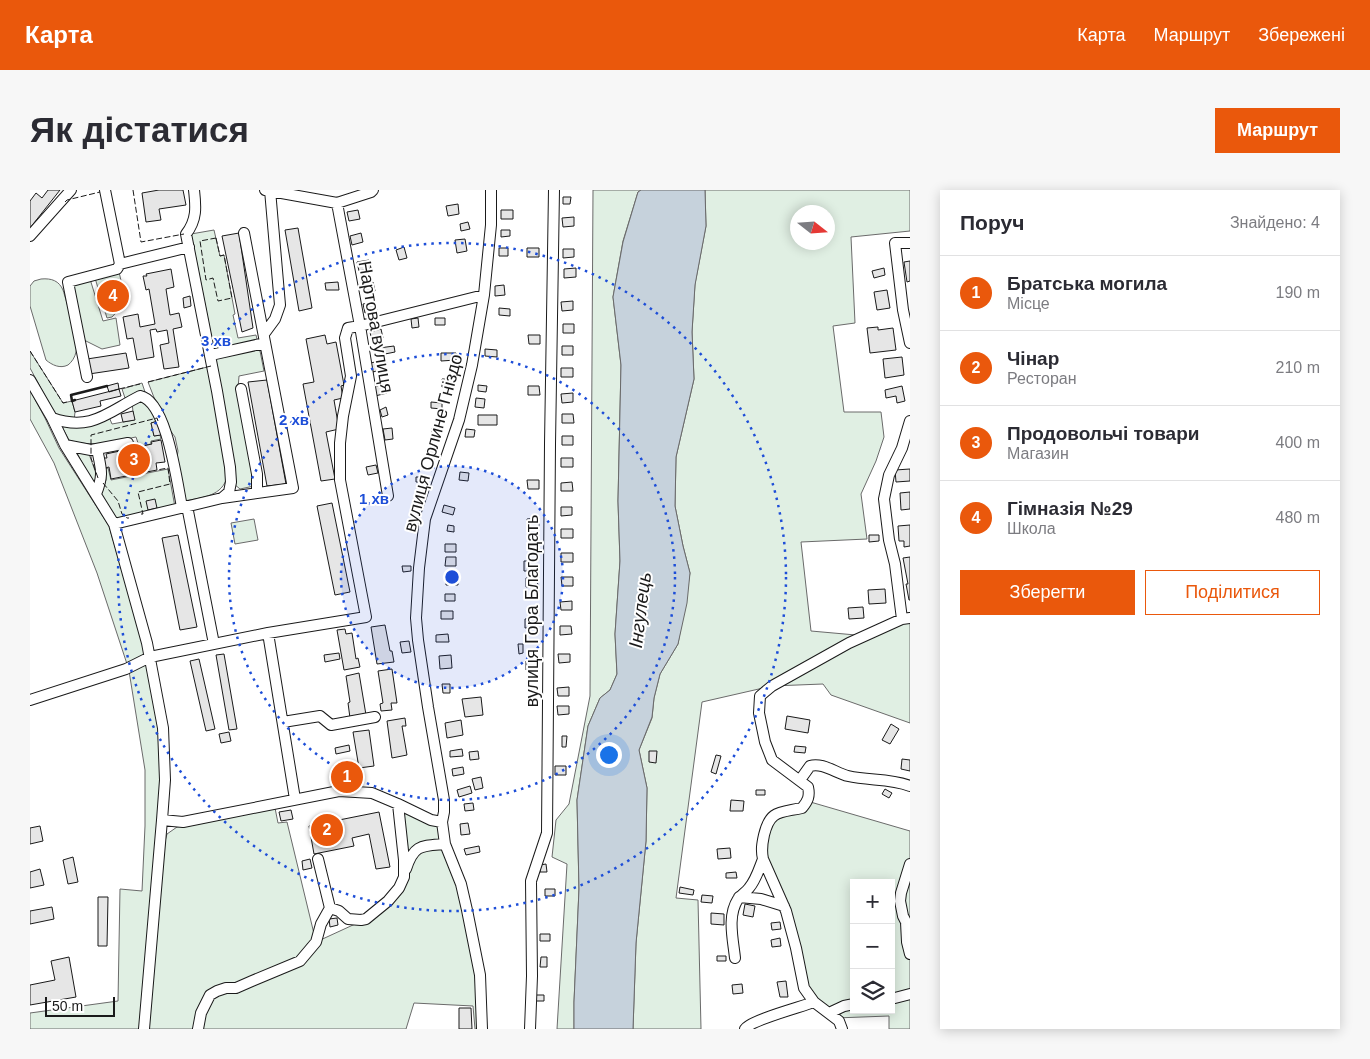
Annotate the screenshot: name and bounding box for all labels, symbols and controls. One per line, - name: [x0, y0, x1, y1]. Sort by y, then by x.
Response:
- text: Карта: [25, 21, 93, 48]
- text: Карта: [1077, 25, 1125, 45]
- text: Маршрут: [1153, 25, 1230, 45]
- text: Збережені: [1258, 25, 1345, 45]
- button: Маршрут: [1215, 108, 1340, 153]
- text: Як дістатися: [30, 110, 249, 149]
- north arrow: [790, 205, 835, 250]
- text: Поруч: [960, 211, 1024, 234]
- text: Знайдено: 4: [1230, 214, 1320, 231]
- street label: Нартова вулиця: [355, 260, 397, 394]
- text: Братська могила: [1007, 273, 1167, 294]
- pin: 4: [97, 277, 129, 315]
- text: 1: [972, 284, 980, 301]
- text: 190 m: [1276, 284, 1320, 301]
- text: Місце: [1007, 295, 1050, 312]
- text: 3 хв: [201, 332, 231, 349]
- text: Чінар: [1007, 348, 1059, 369]
- street label: вулиця Орлине Гніздо: [400, 352, 466, 534]
- text: 2: [972, 359, 980, 376]
- text: 210 m: [1276, 359, 1320, 376]
- text: Ресторан: [1007, 370, 1077, 387]
- text: 2 хв: [279, 411, 309, 428]
- text: Продовольчі товари: [1007, 423, 1199, 444]
- text: 3: [972, 434, 980, 451]
- text: 400 m: [1276, 434, 1320, 451]
- pin: 3: [118, 441, 150, 479]
- text: Магазин: [1007, 445, 1069, 462]
- text: 1 хв: [359, 490, 389, 507]
- text: Гімназія №29: [1007, 498, 1133, 519]
- text: 4: [972, 509, 980, 526]
- text: 480 m: [1276, 509, 1320, 526]
- street label: вулиця Гора Благодать: [522, 515, 542, 707]
- text: Школа: [1007, 520, 1056, 537]
- centre of rings: [443, 568, 461, 586]
- button: Зберегти: [960, 570, 1135, 615]
- button: Поділитися: [1145, 570, 1320, 615]
- water label: Інгулець: [625, 571, 655, 649]
- your location: [596, 742, 622, 768]
- pin: 1: [331, 758, 363, 796]
- pin: 2: [311, 811, 343, 849]
- map controls: [850, 879, 895, 1014]
- button: +: [850, 879, 895, 924]
- button: −: [850, 924, 895, 969]
- button: layers: [850, 969, 895, 1014]
- scale bar: [45, 994, 115, 1017]
- text: 50 m: [52, 998, 83, 1014]

